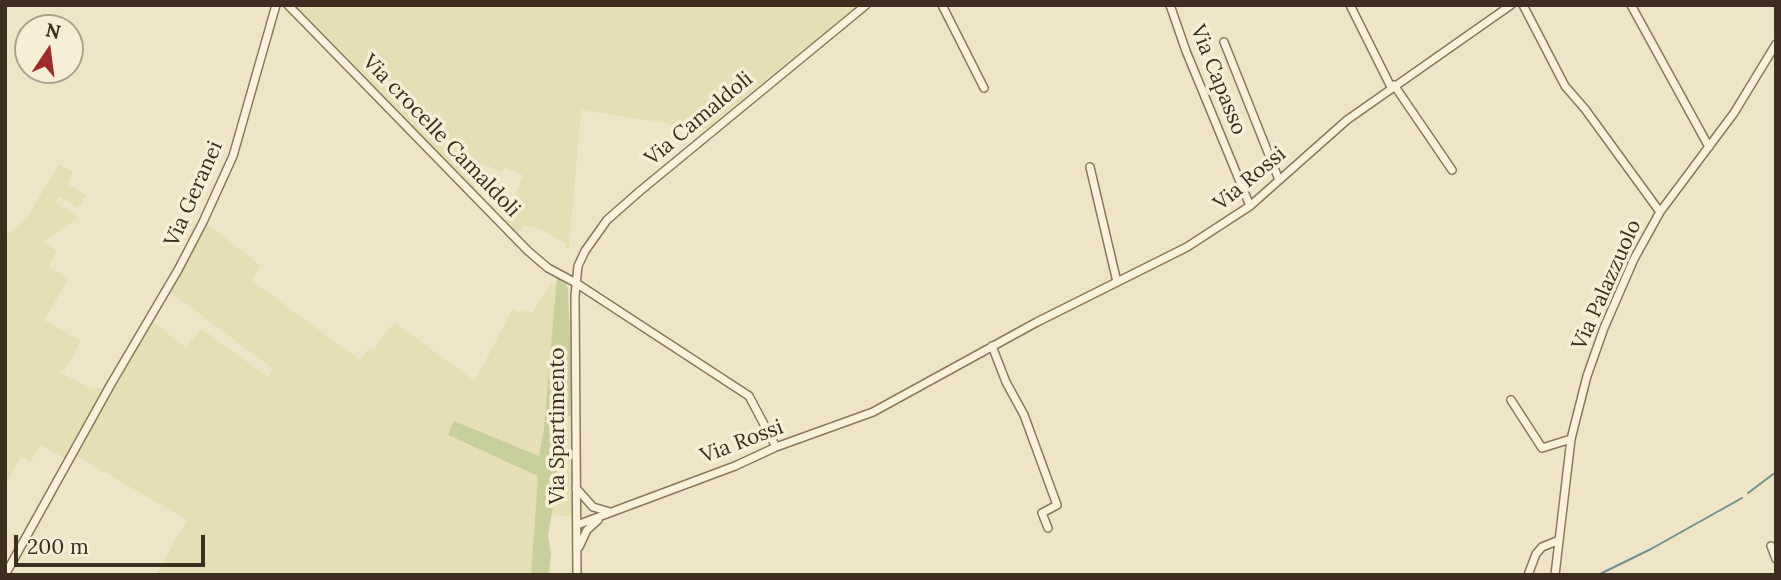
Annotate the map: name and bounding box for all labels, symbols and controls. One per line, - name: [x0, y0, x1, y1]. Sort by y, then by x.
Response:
- north arrow: [14, 14, 84, 84]
- text: N: [43, 17, 63, 44]
- street label: Via Capasso: [1185, 21, 1251, 139]
- street label: Via crocelle Camaldoli: [357, 50, 525, 222]
- street label: Via Camaldoli: [640, 67, 758, 171]
- street label: Via Geranei: [160, 137, 228, 251]
- street label: Via Rossi: [1209, 142, 1291, 216]
- street label: Via Palazzuolo: [1567, 216, 1647, 354]
- street label: Via Spartimento: [545, 347, 571, 505]
- street label: Via Rossi: [697, 415, 787, 469]
- scale bar: [18, 520, 208, 564]
- text: 200 m: [27, 533, 89, 560]

